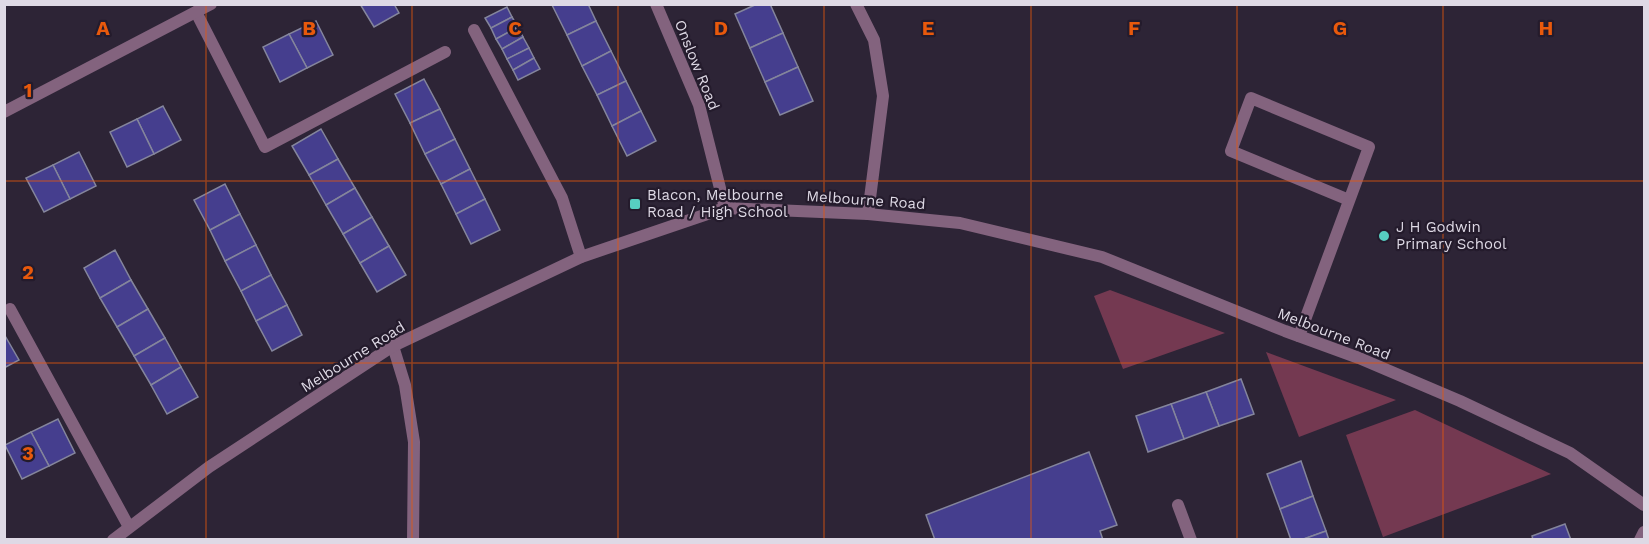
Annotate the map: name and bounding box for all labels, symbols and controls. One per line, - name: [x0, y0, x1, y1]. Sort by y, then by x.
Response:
- text: A: [96, 16, 110, 40]
- text: B: [302, 16, 316, 40]
- text: C: [508, 16, 522, 40]
- text: D: [714, 16, 728, 40]
- text: E: [922, 16, 934, 40]
- text: F: [1128, 16, 1140, 40]
- text: G: [1333, 16, 1347, 40]
- text: H: [1539, 16, 1553, 40]
- street label: Onslow Road: [671, 17, 723, 113]
- text: 1: [24, 78, 32, 102]
- place label: Blacon, Melbourne Road / High School: [647, 186, 788, 221]
- street label: Melbourne Road: [806, 187, 926, 213]
- marker: Blacon, Melbourne Road / High School: [628, 197, 642, 211]
- place label: J H Godwin Primary School: [1396, 218, 1507, 253]
- marker: J H Godwin Primary School: [1377, 229, 1391, 243]
- text: 2: [22, 260, 34, 284]
- street label: Melbourne Road: [1275, 304, 1393, 364]
- street label: Melbourne Road: [298, 318, 408, 396]
- text: 3: [22, 441, 34, 465]

